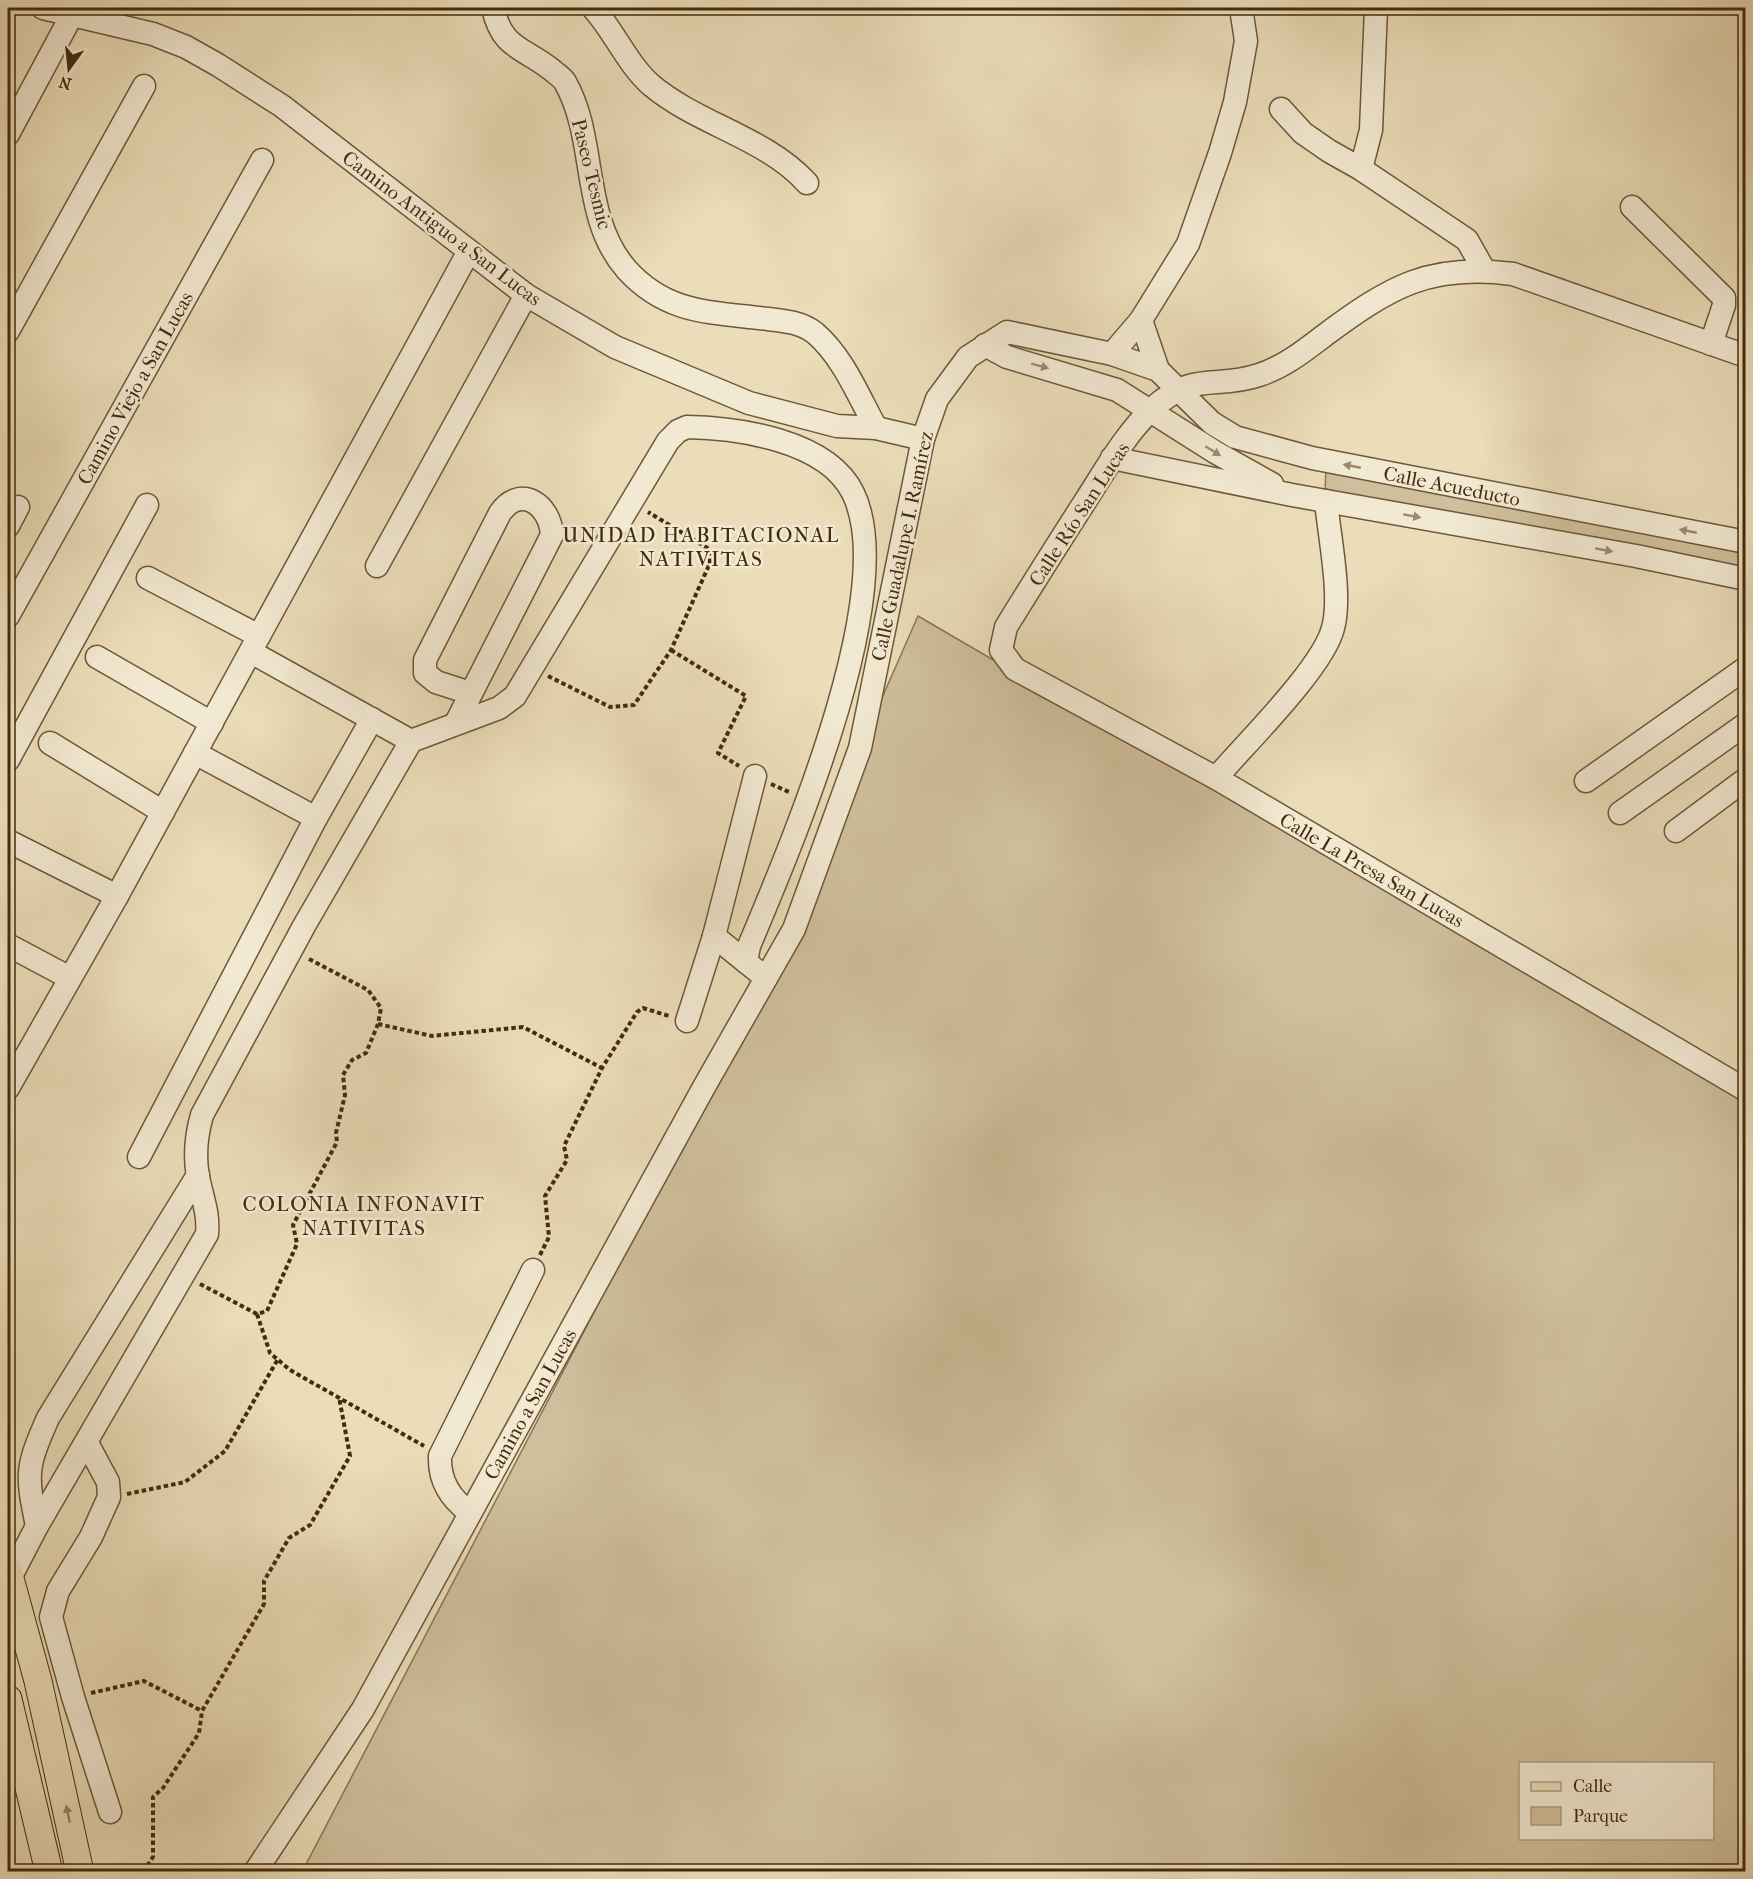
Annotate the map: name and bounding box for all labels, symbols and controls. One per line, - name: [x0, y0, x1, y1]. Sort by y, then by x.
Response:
- north arrow: [39, 39, 99, 99]
- text: N: [56, 72, 74, 94]
- street label: Paseo Tesmic: [567, 116, 616, 232]
- street label: Camino Antiguo a San Lucas: [338, 146, 546, 311]
- street label: Camino Viejo a San Lucas: [73, 288, 198, 489]
- one-way arrow: [1031, 361, 1049, 371]
- street label: Calle Guadalupe I. Ramírez: [867, 429, 938, 663]
- street label: Calle Río San Lucas: [1024, 438, 1134, 590]
- one-way arrow: [1205, 445, 1221, 456]
- one-way arrow: [1343, 461, 1362, 470]
- street label: Calle Acueducto: [1382, 462, 1522, 511]
- one-way arrow: [1402, 512, 1421, 521]
- district label: UNIDAD HABITACIONAL NATIVITAS: [562, 523, 840, 571]
- one-way arrow: [1678, 526, 1697, 535]
- one-way arrow: [1594, 546, 1613, 555]
- street label: Calle La Presa San Lucas: [1276, 808, 1468, 933]
- district label: COLONIA INFONAVIT NATIVITAS: [243, 1192, 485, 1240]
- street label: Camino a San Lucas: [479, 1325, 581, 1484]
- legend: [1519, 1762, 1714, 1840]
- text: Calle: [1573, 1776, 1612, 1797]
- one-way arrow: [62, 1805, 72, 1824]
- text: Parque: [1573, 1806, 1628, 1827]

